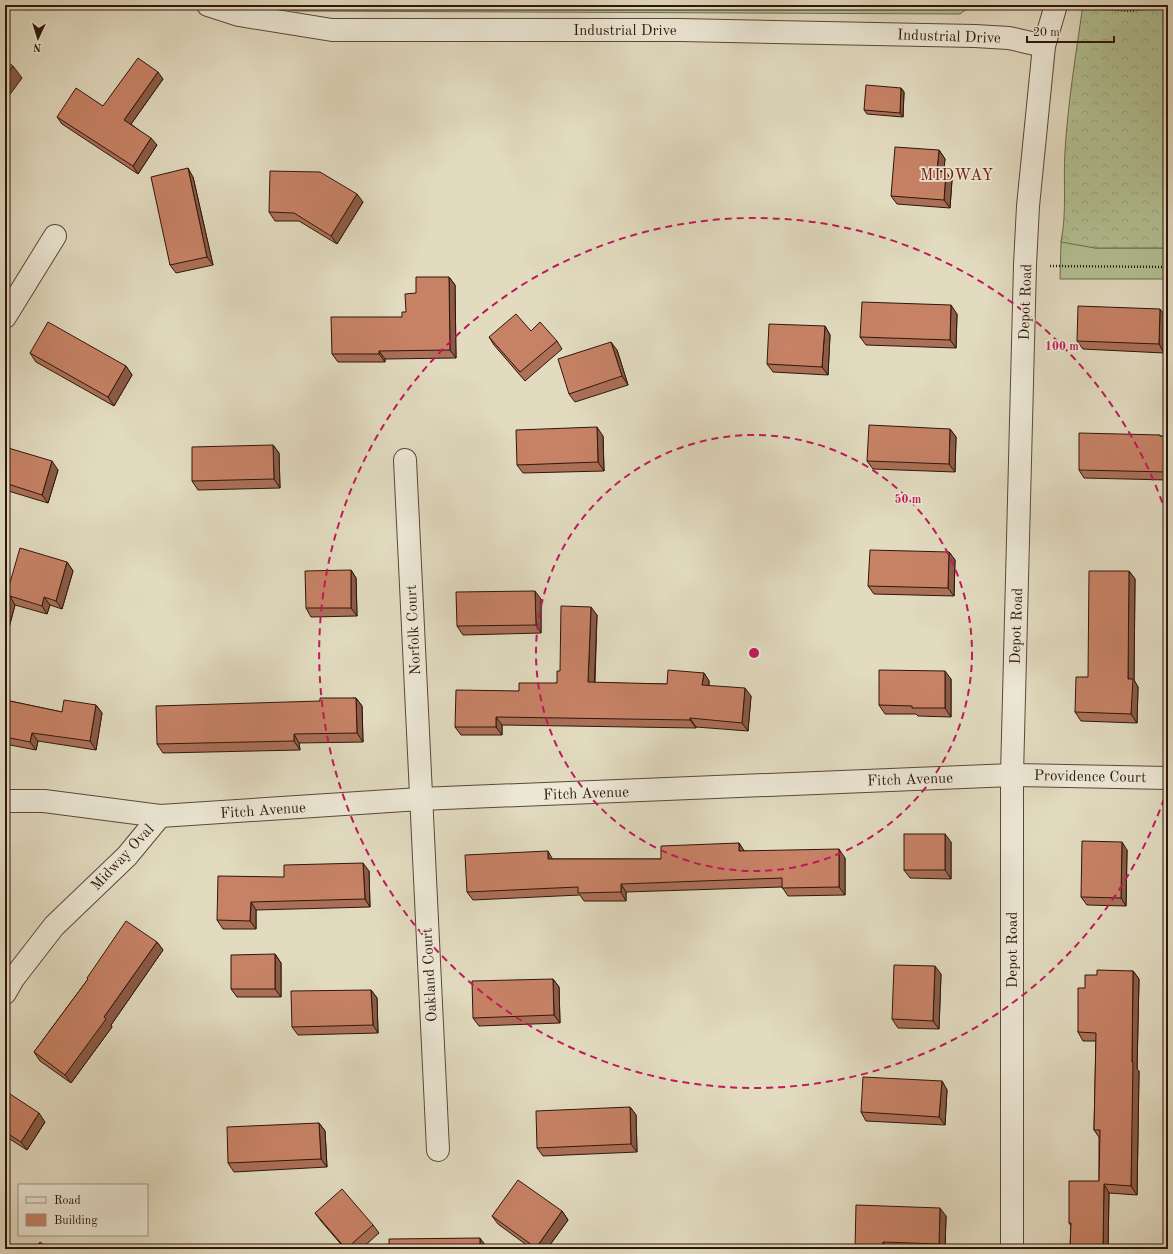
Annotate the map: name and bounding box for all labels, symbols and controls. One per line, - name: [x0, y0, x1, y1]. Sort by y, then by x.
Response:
- north arrow: [18, 18, 58, 58]
- scale bar: [1027, 18, 1114, 44]
- street label: Industrial Drive: [573, 24, 677, 39]
- text: 20 m: [1033, 27, 1060, 39]
- street label: Industrial Drive: [897, 28, 1001, 47]
- text: N: [32, 41, 42, 52]
- district label: MIDWAY: [920, 168, 994, 184]
- street label: Depot Road: [1018, 263, 1035, 341]
- text: 100 m: [1045, 341, 1079, 353]
- text: 50 m: [895, 493, 922, 506]
- street label: Norfolk Court: [405, 584, 424, 675]
- street label: Depot Road: [1009, 587, 1026, 665]
- centre of rings: [747, 646, 761, 660]
- street label: Providence Court: [1034, 769, 1146, 786]
- street label: Fitch Avenue: [867, 771, 953, 789]
- street label: Fitch Avenue: [543, 785, 629, 803]
- street label: Fitch Avenue: [220, 801, 307, 822]
- street label: Midway Oval: [89, 822, 157, 894]
- street label: Depot Road: [1006, 911, 1021, 988]
- street label: Oakland Court: [421, 927, 440, 1022]
- legend: [18, 1184, 148, 1236]
- text: Road: [54, 1195, 81, 1207]
- text: Building: [54, 1215, 98, 1227]

